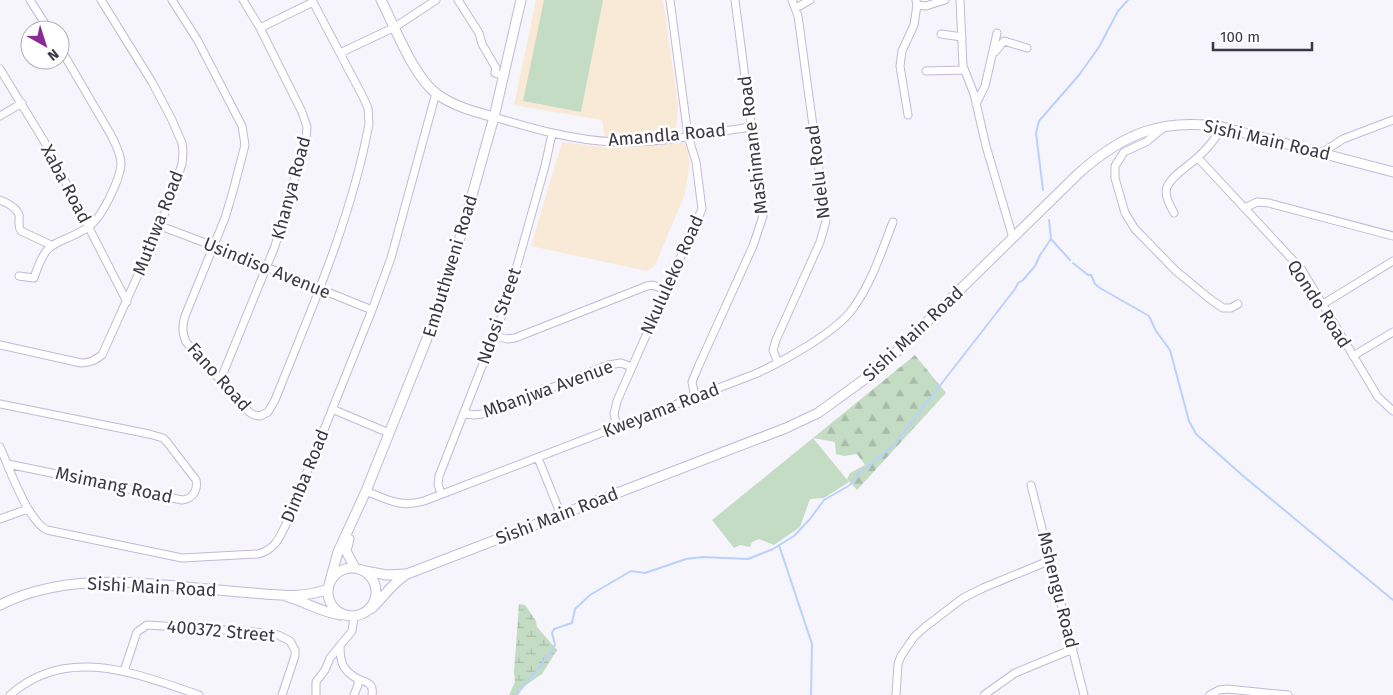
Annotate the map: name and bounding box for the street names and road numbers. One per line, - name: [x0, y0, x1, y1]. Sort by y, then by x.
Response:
- street label: Mashimane Road: [734, 74, 772, 216]
- street label: Sishi Main Road: [1201, 115, 1333, 165]
- street label: Amandla Road: [607, 119, 727, 151]
- street label: Ndelu Road: [801, 124, 835, 220]
- street label: Khanya Road: [267, 134, 315, 242]
- street label: Xaba Road: [36, 141, 96, 227]
- street label: Muthwa Road: [128, 168, 188, 278]
- street label: Embuthweni Road: [418, 192, 482, 340]
- street label: Nkululeko Road: [636, 212, 708, 338]
- street label: Usindiso Avenue: [200, 232, 334, 304]
- street label: Qondo Road: [1282, 256, 1356, 352]
- street label: Ndosi Street: [472, 264, 526, 367]
- street label: Sishi Main Road: [858, 282, 968, 386]
- street label: Fano Road: [182, 338, 256, 416]
- street label: Mbanjwa Avenue: [480, 355, 616, 423]
- street label: Kweyama Road: [600, 378, 722, 442]
- street label: Dimba Road: [276, 426, 334, 526]
- street label: Msimang Road: [54, 462, 174, 508]
- street label: Sishi Main Road: [493, 483, 621, 549]
- street label: Mshengu Road: [1033, 529, 1083, 651]
- street label: Sishi Main Road: [87, 573, 217, 601]
- street label: 400372 Street: [166, 615, 277, 647]

